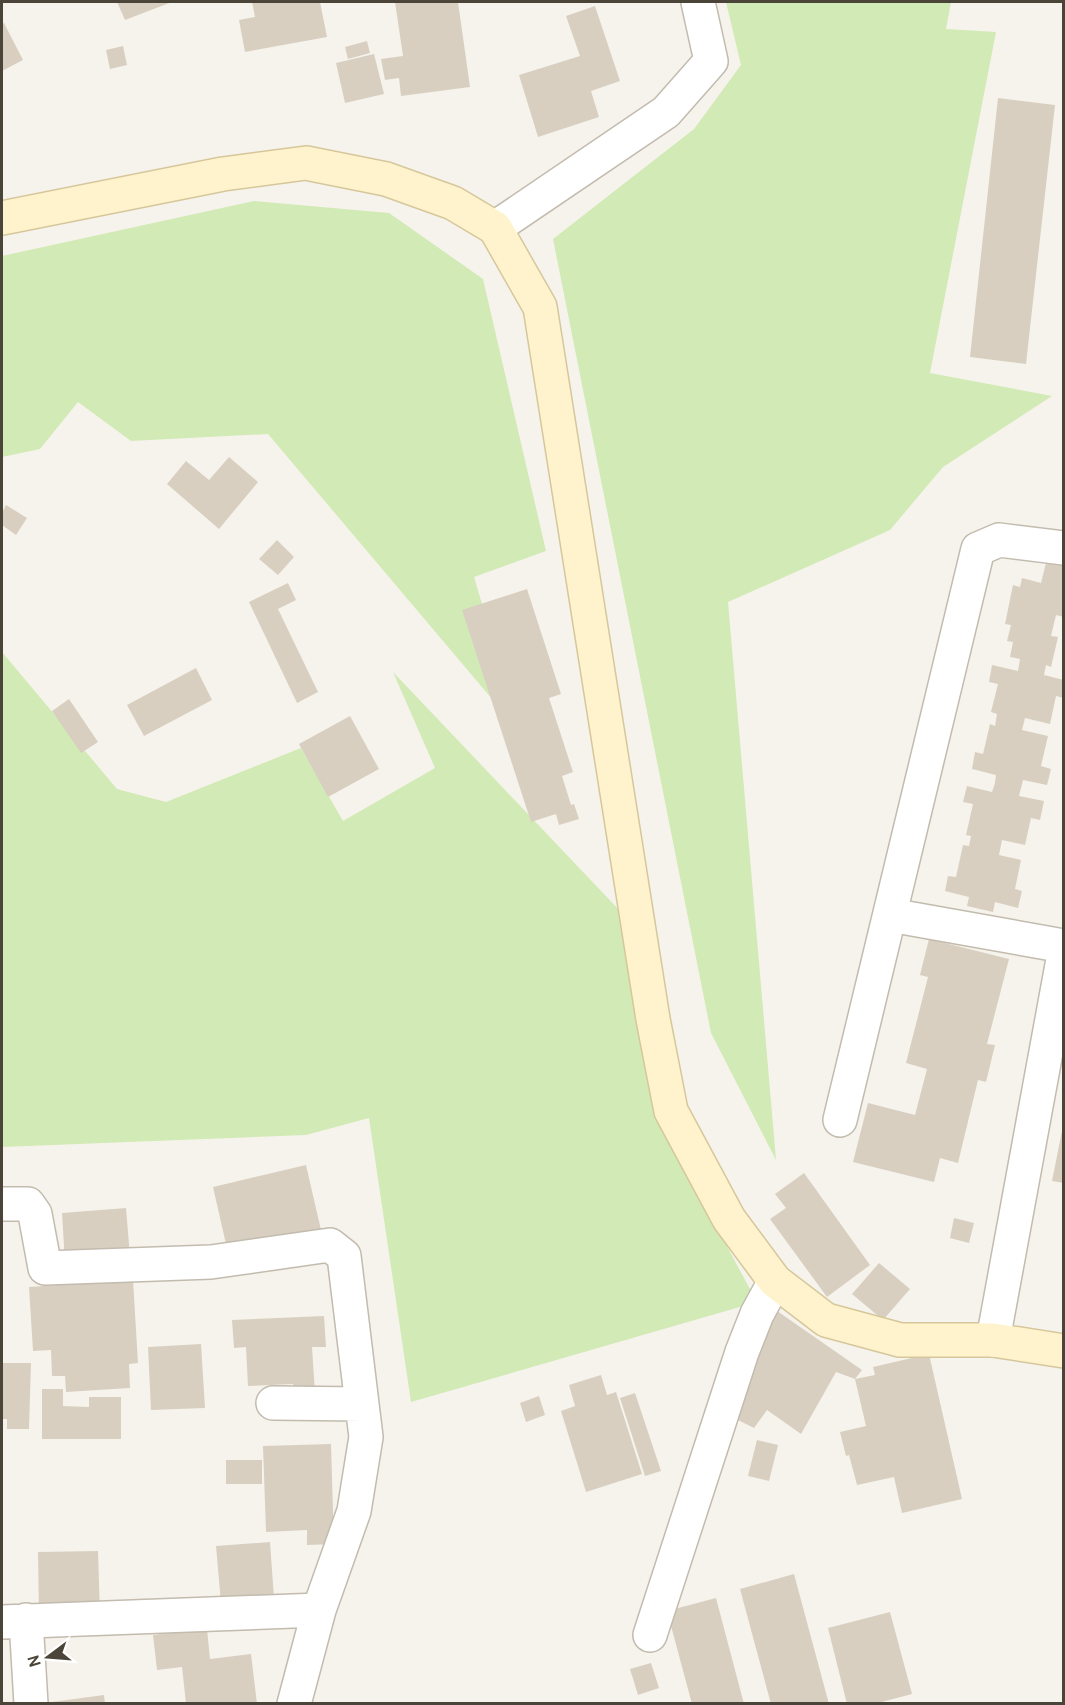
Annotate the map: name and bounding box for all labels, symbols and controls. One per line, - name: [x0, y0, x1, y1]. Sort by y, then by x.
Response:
- north arrow: [18, 1627, 78, 1687]
- text: N: [23, 1653, 45, 1669]

